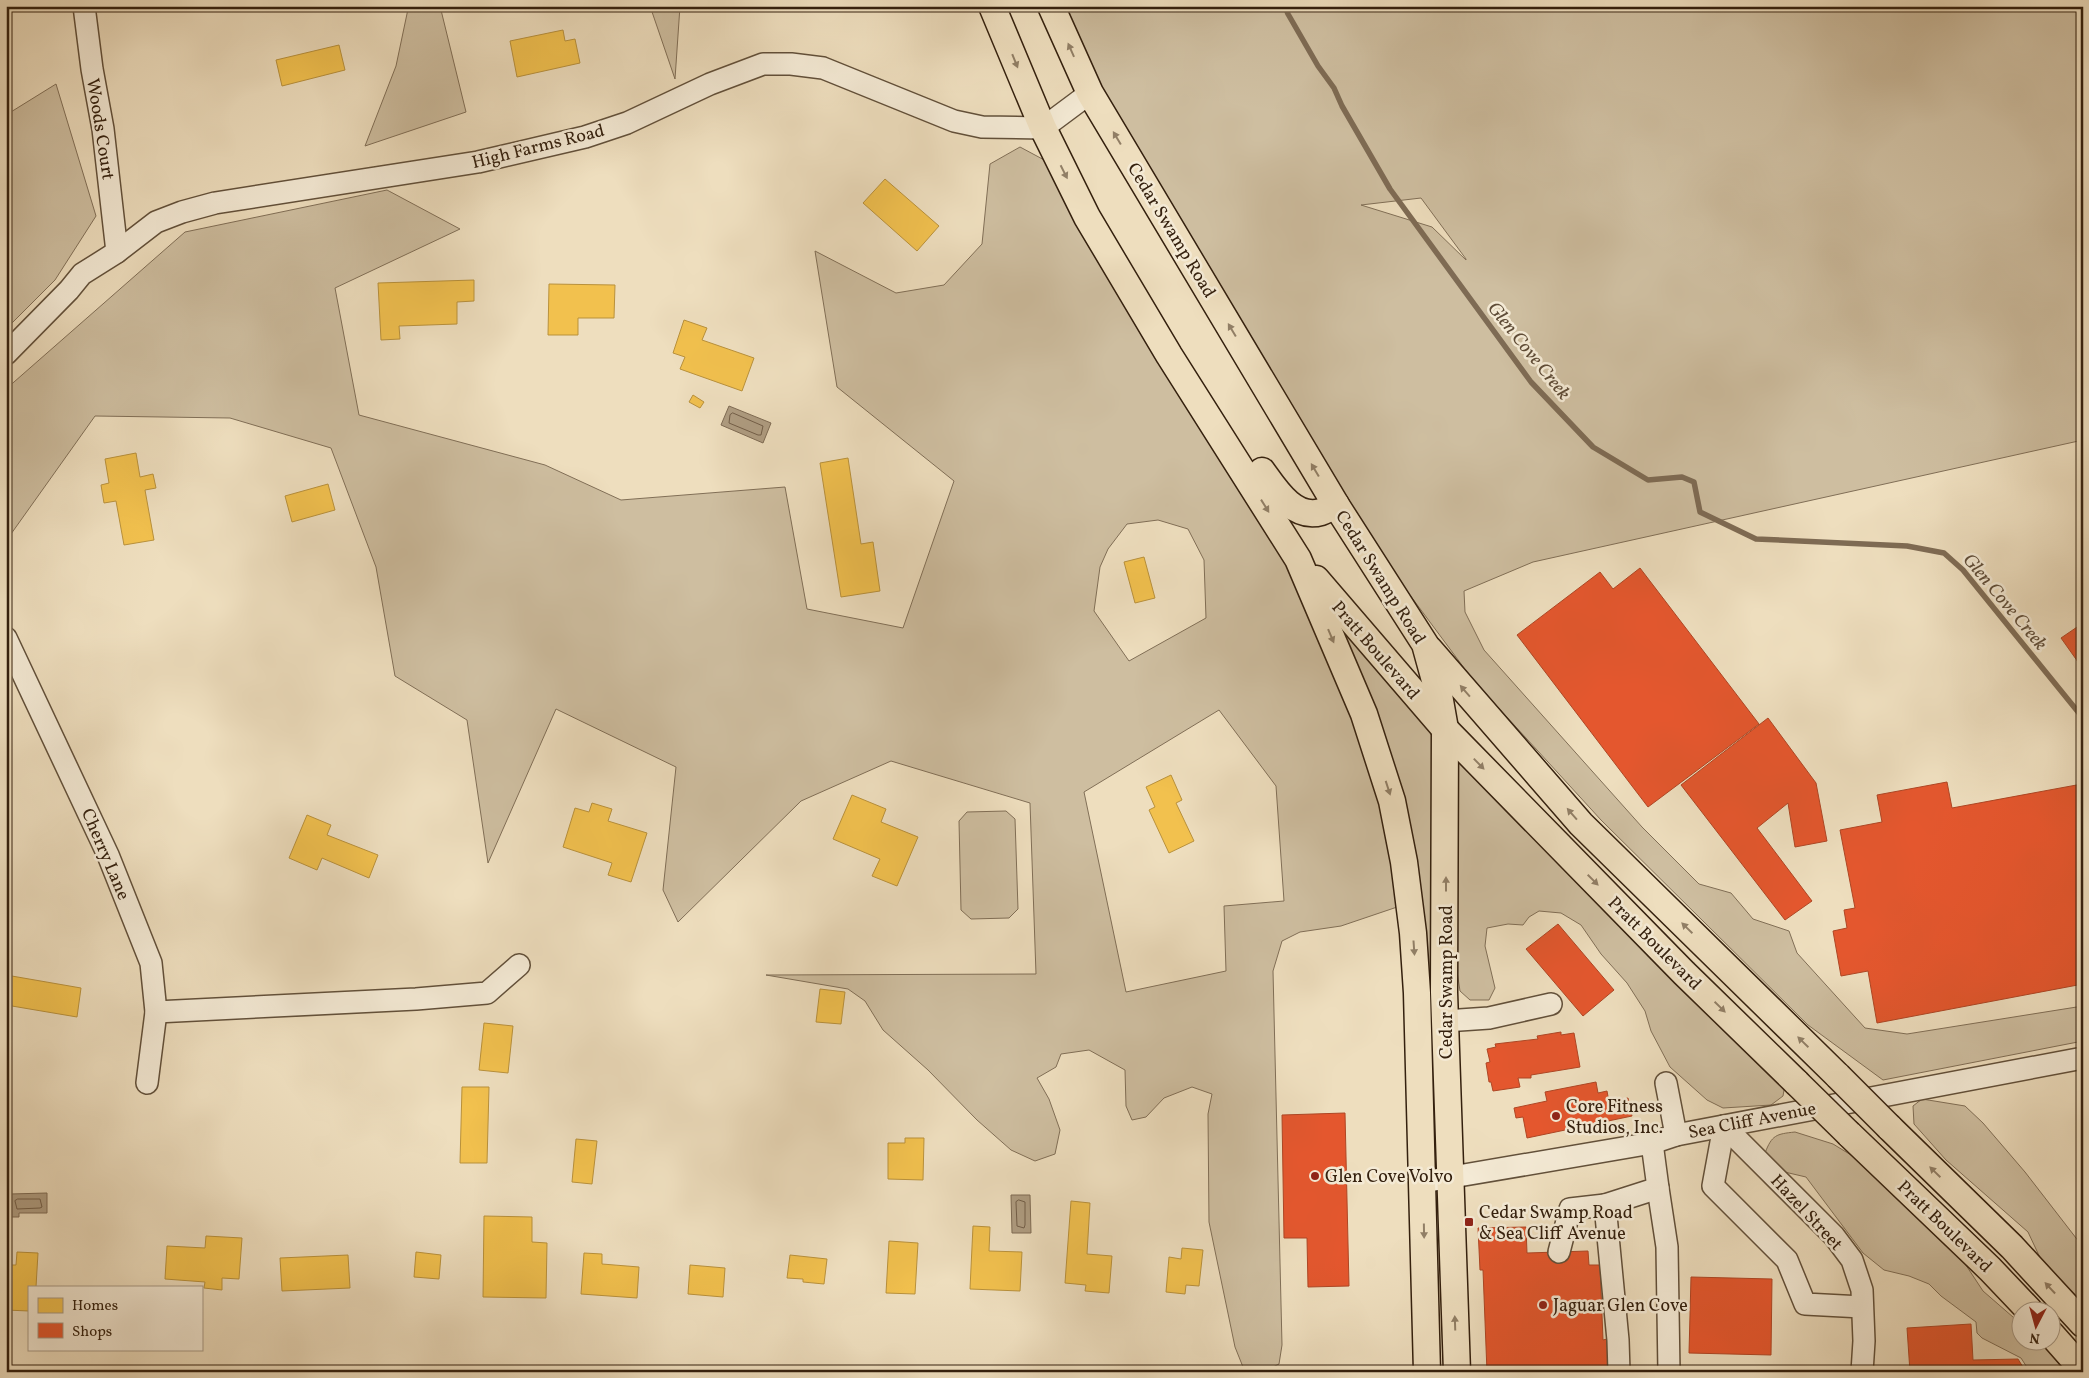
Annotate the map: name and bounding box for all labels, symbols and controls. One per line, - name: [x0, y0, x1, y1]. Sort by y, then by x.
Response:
- one-way arrow: [1066, 43, 1074, 57]
- one-way arrow: [1011, 54, 1019, 68]
- street label: Woods Court: [79, 77, 120, 182]
- street label: High Farms Road: [469, 119, 607, 176]
- one-way arrow: [1112, 132, 1121, 145]
- street label: Cedar Swamp Road: [1120, 158, 1221, 303]
- one-way arrow: [1060, 165, 1068, 179]
- water label: Glen Cove Creek: [1481, 297, 1576, 406]
- one-way arrow: [1227, 324, 1236, 337]
- one-way arrow: [1310, 463, 1319, 476]
- one-way arrow: [1260, 499, 1270, 512]
- street label: Cedar Swamp Road: [1328, 506, 1431, 650]
- water label: Glen Cove Creek: [1956, 548, 2053, 657]
- street label: Pratt Boulevard: [1325, 596, 1425, 706]
- one-way arrow: [1328, 629, 1336, 643]
- one-way arrow: [1460, 685, 1471, 698]
- one-way arrow: [1473, 758, 1485, 770]
- one-way arrow: [1384, 781, 1392, 796]
- street label: Cherry Lane: [74, 805, 135, 904]
- one-way arrow: [1566, 808, 1578, 820]
- one-way arrow: [1587, 873, 1599, 885]
- one-way arrow: [1442, 876, 1450, 892]
- street label: Pratt Boulevard: [1601, 892, 1706, 997]
- street label: Cedar Swamp Road: [1435, 905, 1460, 1059]
- one-way arrow: [1681, 922, 1693, 934]
- one-way arrow: [1410, 940, 1418, 956]
- one-way arrow: [1713, 1001, 1725, 1013]
- one-way arrow: [1797, 1036, 1809, 1048]
- place label: Core Fitness Studios, Inc.: [1566, 1095, 1663, 1141]
- street label: Sea Cliff Avenue: [1686, 1097, 1818, 1146]
- marker: Core Fitness Studios, Inc.: [1550, 1110, 1562, 1122]
- place label: Glen Cove Volvo: [1325, 1165, 1453, 1190]
- one-way arrow: [1930, 1167, 1942, 1179]
- street label: Hazel Street: [1764, 1169, 1848, 1257]
- marker: Glen Cove Volvo: [1309, 1170, 1321, 1182]
- street label: Pratt Boulevard: [1891, 1175, 1997, 1279]
- place label: Cedar Swamp Road & Sea Cliff Avenue: [1479, 1201, 1633, 1247]
- marker: Cedar Swamp Road & Sea Cliff Avenue: [1463, 1216, 1475, 1228]
- one-way arrow: [1420, 1223, 1428, 1239]
- one-way arrow: [2044, 1282, 2056, 1294]
- legend: [28, 1286, 202, 1350]
- place label: Jaguar Glen Cove: [1553, 1294, 1688, 1319]
- text: Homes: [72, 1296, 118, 1317]
- marker: Jaguar Glen Cove: [1537, 1299, 1549, 1311]
- north arrow: [2012, 1300, 2062, 1350]
- one-way arrow: [1451, 1315, 1459, 1331]
- text: Shops: [72, 1322, 112, 1343]
- text: N: [2029, 1327, 2041, 1347]

